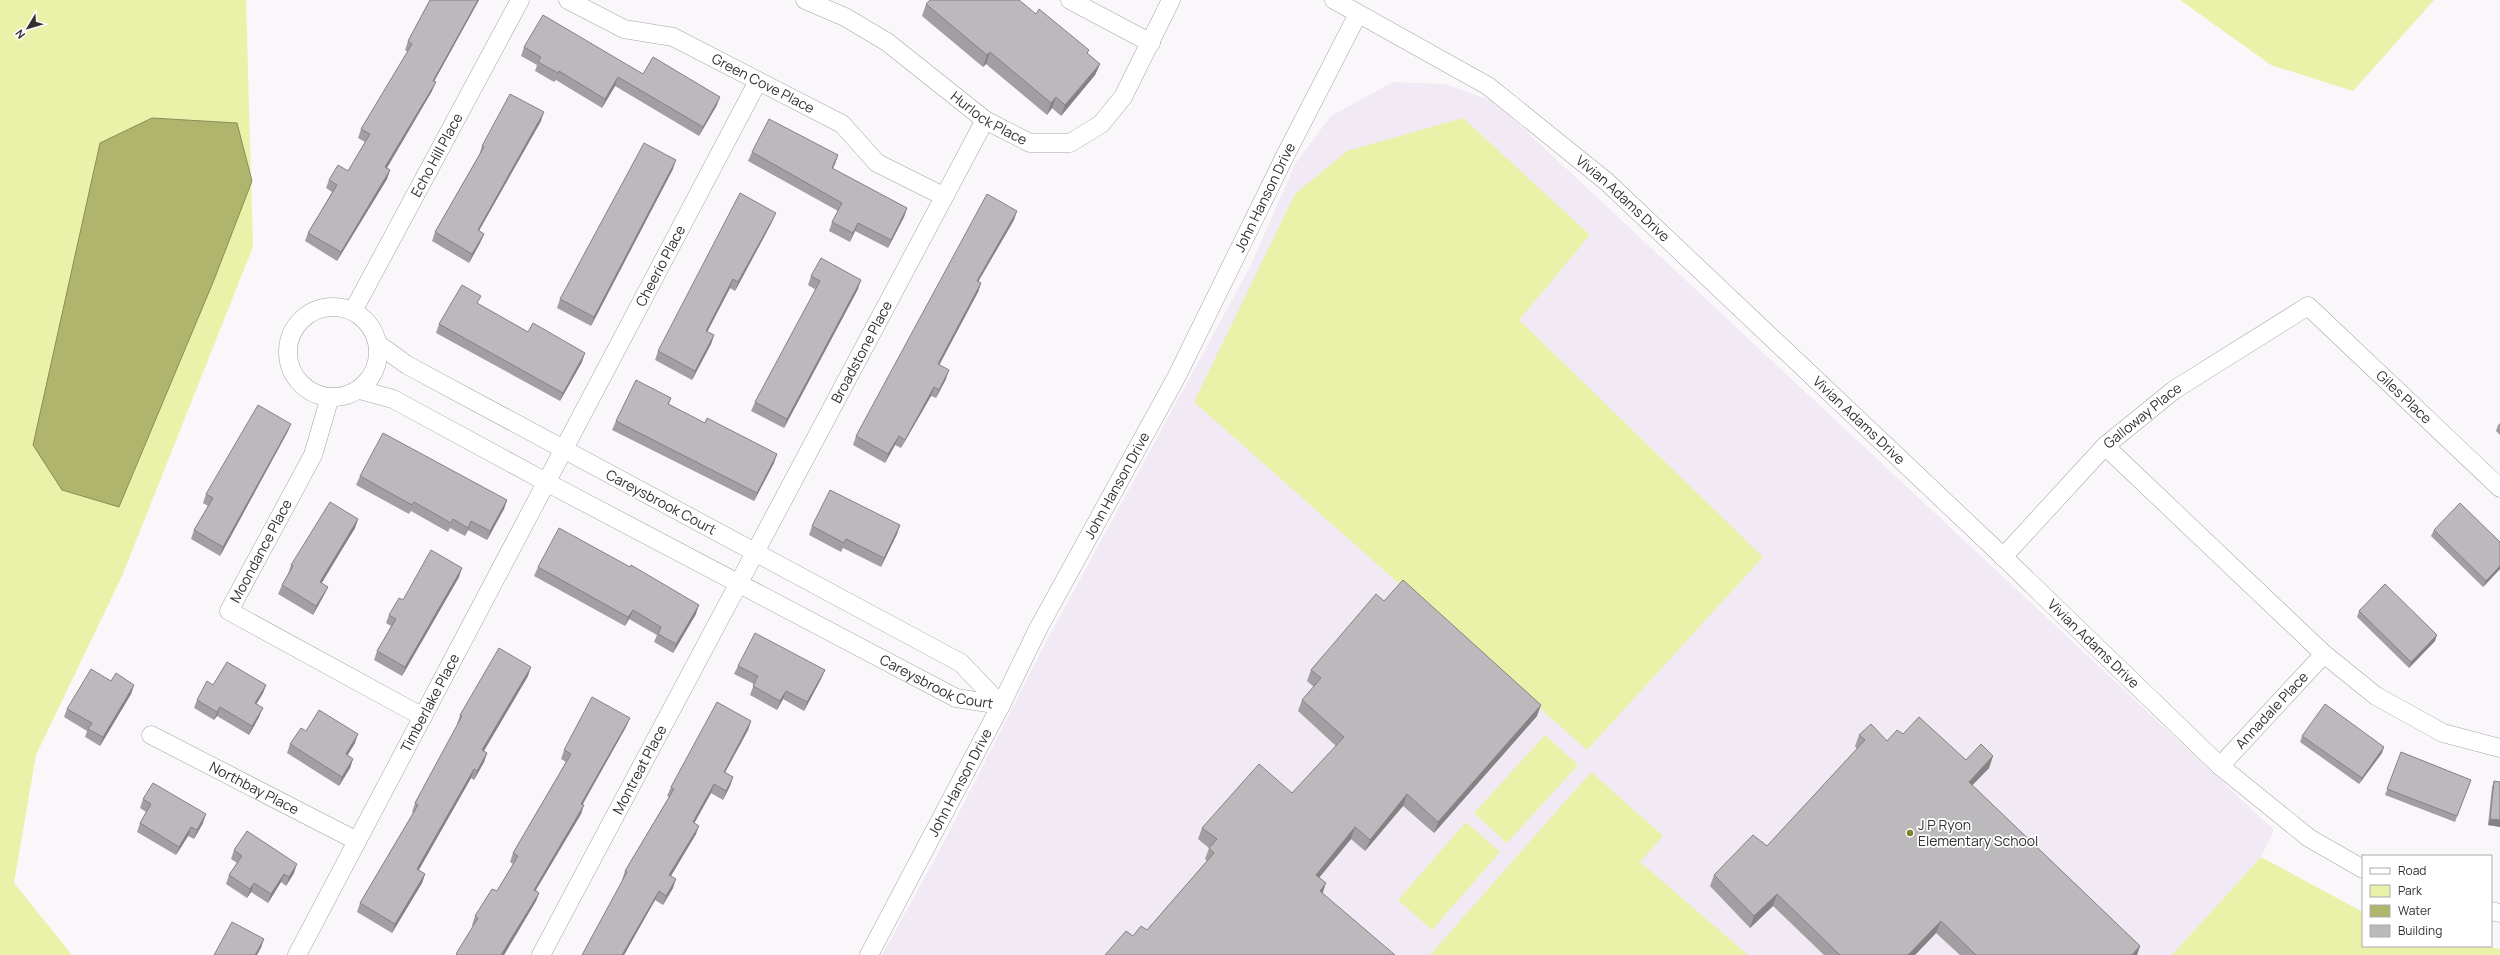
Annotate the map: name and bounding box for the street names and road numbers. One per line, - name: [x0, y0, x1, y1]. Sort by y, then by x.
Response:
- street label: Green Cove Place: [709, 49, 818, 117]
- street label: Hurlock Place: [947, 86, 1031, 149]
- street label: Echo Hill Place: [406, 110, 467, 200]
- street label: John Hanson Drive: [1229, 139, 1299, 255]
- street label: Vivian Adams Drive: [1572, 151, 1674, 246]
- street label: Cheerio Place: [631, 222, 689, 310]
- street label: Broadstone Place: [826, 297, 896, 406]
- street label: Giles Place: [2372, 366, 2436, 428]
- street label: Vivian Adams Drive: [1809, 372, 1910, 468]
- street label: Galloway Place: [2099, 378, 2185, 453]
- street label: John Hanson Drive: [1079, 428, 1154, 542]
- street label: Careysbrook Court: [603, 464, 720, 539]
- street label: Moondance Place: [225, 496, 296, 606]
- street label: Vivian Adams Drive: [2044, 595, 2144, 692]
- street label: Timberlake Place: [396, 650, 463, 755]
- street label: Careysbrook Court: [877, 650, 995, 713]
- street label: Annadale Place: [2231, 667, 2312, 753]
- street label: Montreat Place: [608, 721, 671, 817]
- street label: John Hanson Drive: [923, 725, 996, 840]
- street label: Northbay Place: [206, 757, 302, 818]

